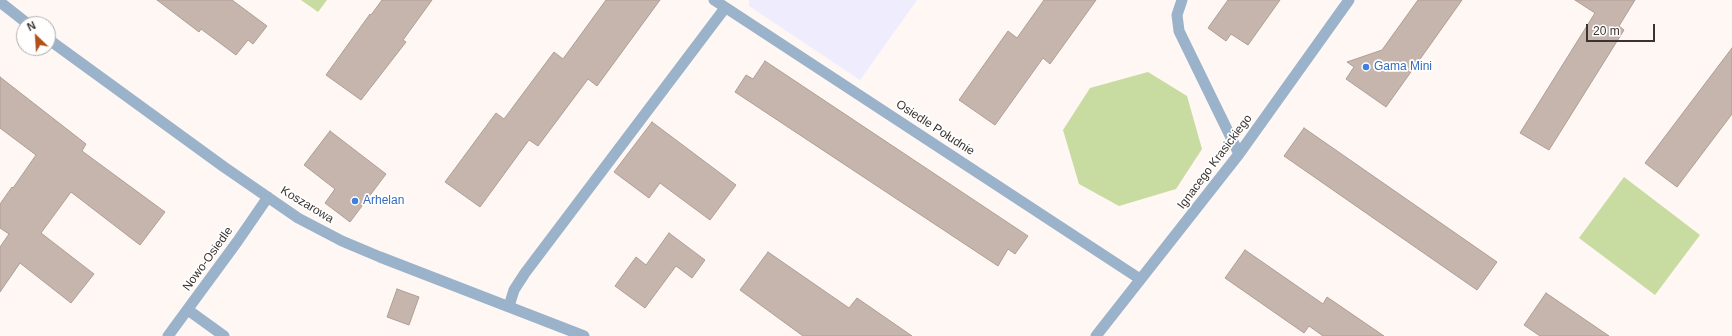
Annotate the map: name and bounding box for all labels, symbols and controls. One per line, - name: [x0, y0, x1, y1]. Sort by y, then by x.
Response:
- north arrow: [16, 16, 56, 56]
- scale bar: [1588, 16, 1657, 42]
- text: N: [25, 19, 37, 33]
- text: 20 m: [1593, 24, 1620, 38]
- place label: Gama Mini: [1374, 60, 1432, 74]
- marker: Gama Mini: [1361, 62, 1371, 72]
- street label: Osiedle Południe: [893, 97, 977, 159]
- street label: Ignacego Krasickiego: [1175, 112, 1255, 212]
- street label: Koszarowa: [278, 184, 336, 226]
- place label: Arhelan: [363, 194, 404, 208]
- marker: Arhelan: [350, 196, 360, 206]
- street label: Nowo-Osiedle: [180, 224, 236, 294]

